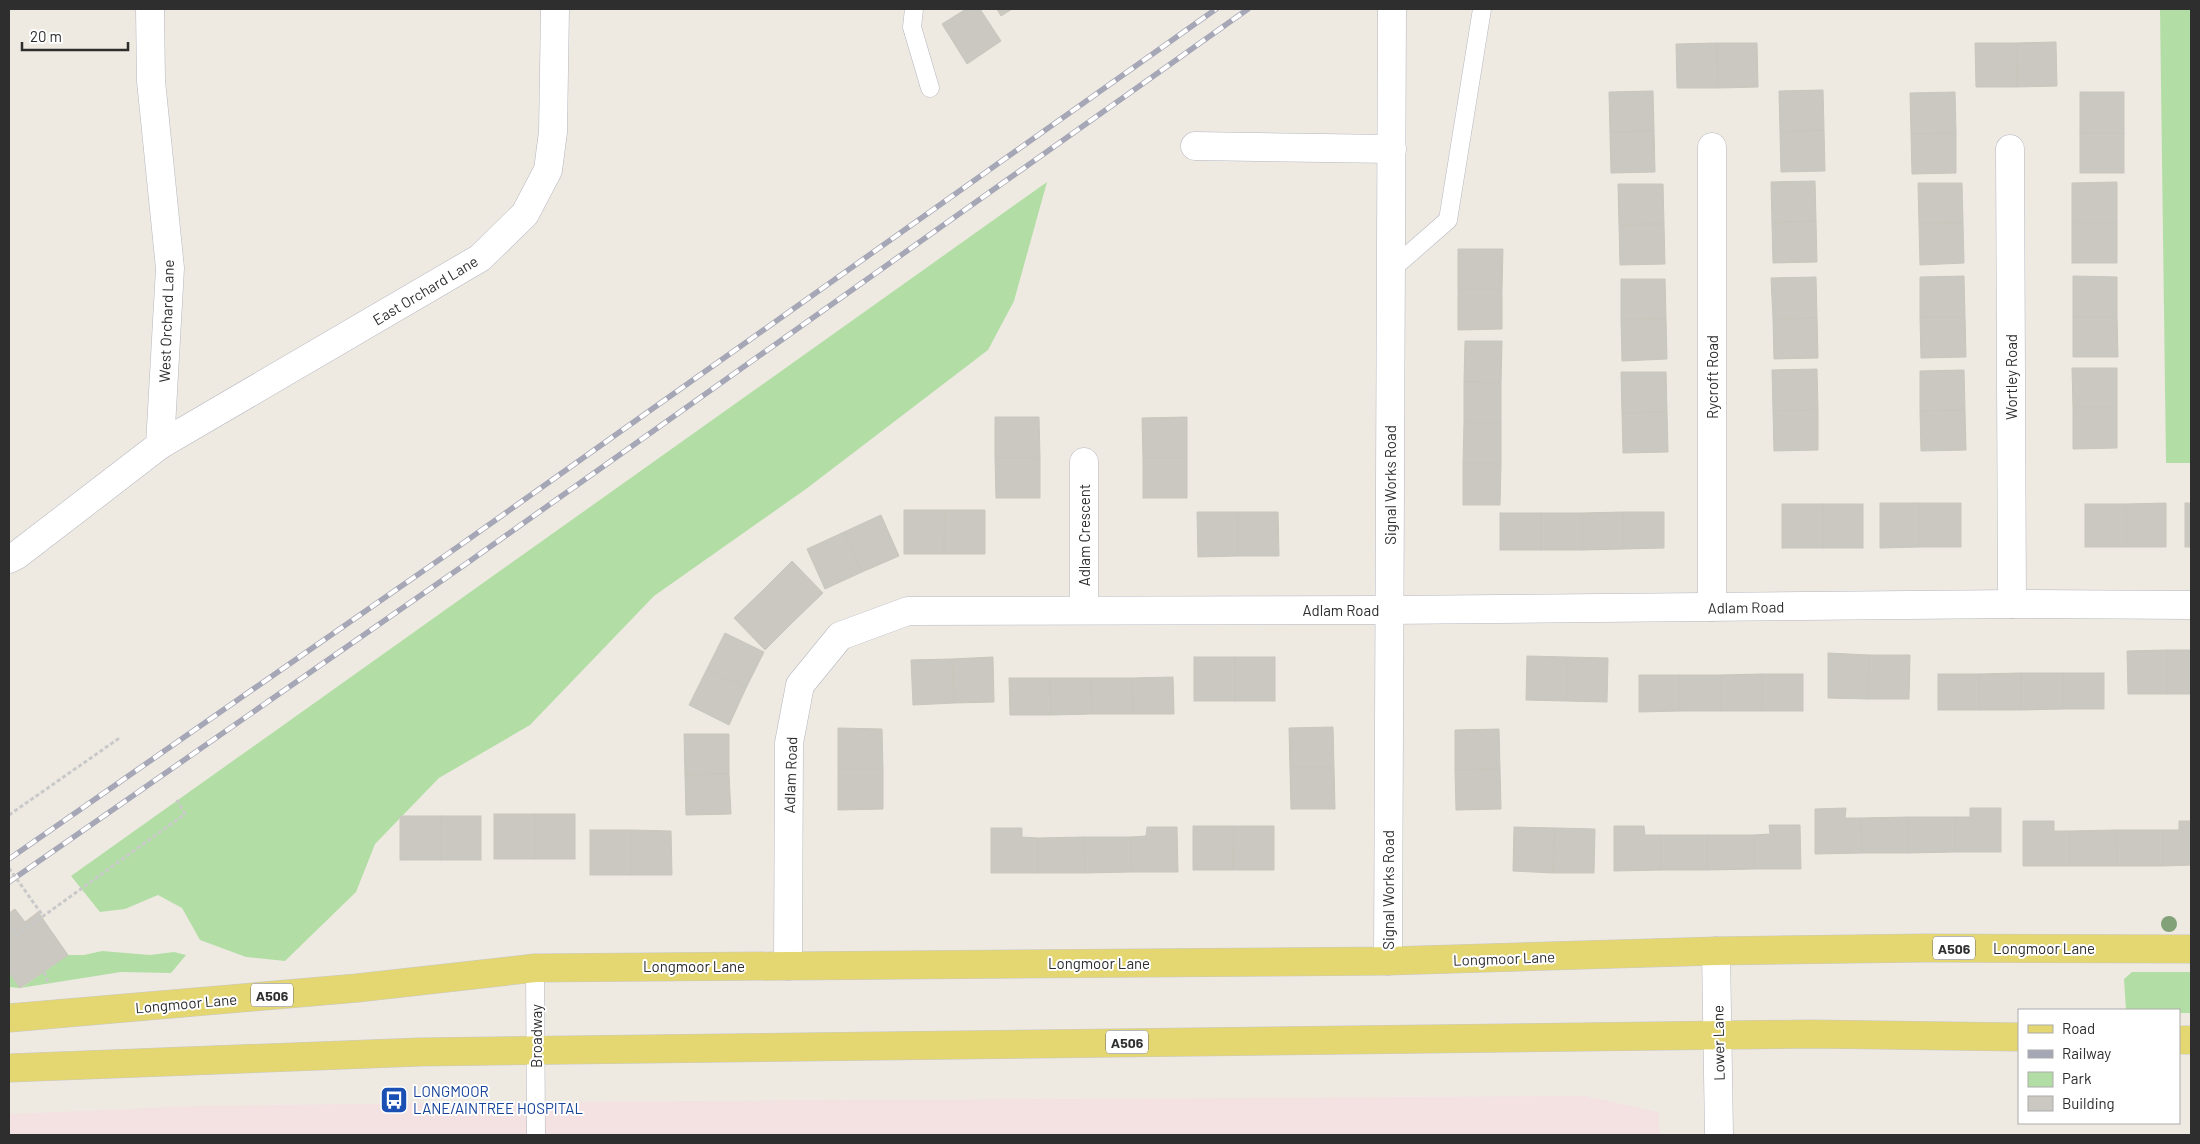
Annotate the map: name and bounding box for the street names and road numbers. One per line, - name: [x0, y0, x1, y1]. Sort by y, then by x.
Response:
- street label: East Orchard Lane: [369, 252, 481, 328]
- street label: West Orchard Lane: [155, 259, 177, 383]
- street label: Wortley Road: [2002, 334, 2020, 420]
- street label: Rycroft Road: [1703, 335, 1721, 419]
- street label: Signal Works Road: [1381, 425, 1399, 545]
- street label: Adlam Crescent: [1075, 484, 1093, 586]
- street label: Adlam Road: [1707, 597, 1785, 617]
- street label: Adlam Road: [1303, 601, 1379, 619]
- street label: Adlam Road: [780, 736, 800, 814]
- street label: Signal Works Road: [1379, 830, 1397, 950]
- road number: A506: [1933, 936, 1975, 960]
- street label: Longmoor Lane: [1993, 939, 2095, 957]
- street label: Longmoor Lane: [1453, 947, 1555, 969]
- street label: Longmoor Lane: [1048, 954, 1150, 972]
- street label: Longmoor Lane: [643, 957, 745, 975]
- road number: A506: [251, 984, 293, 1006]
- street label: Longmoor Lane: [134, 990, 238, 1016]
- street label: Broadway: [527, 1004, 545, 1068]
- street label: Lower Lane: [1708, 1005, 1728, 1081]
- road number: A506: [1106, 1030, 1148, 1054]

